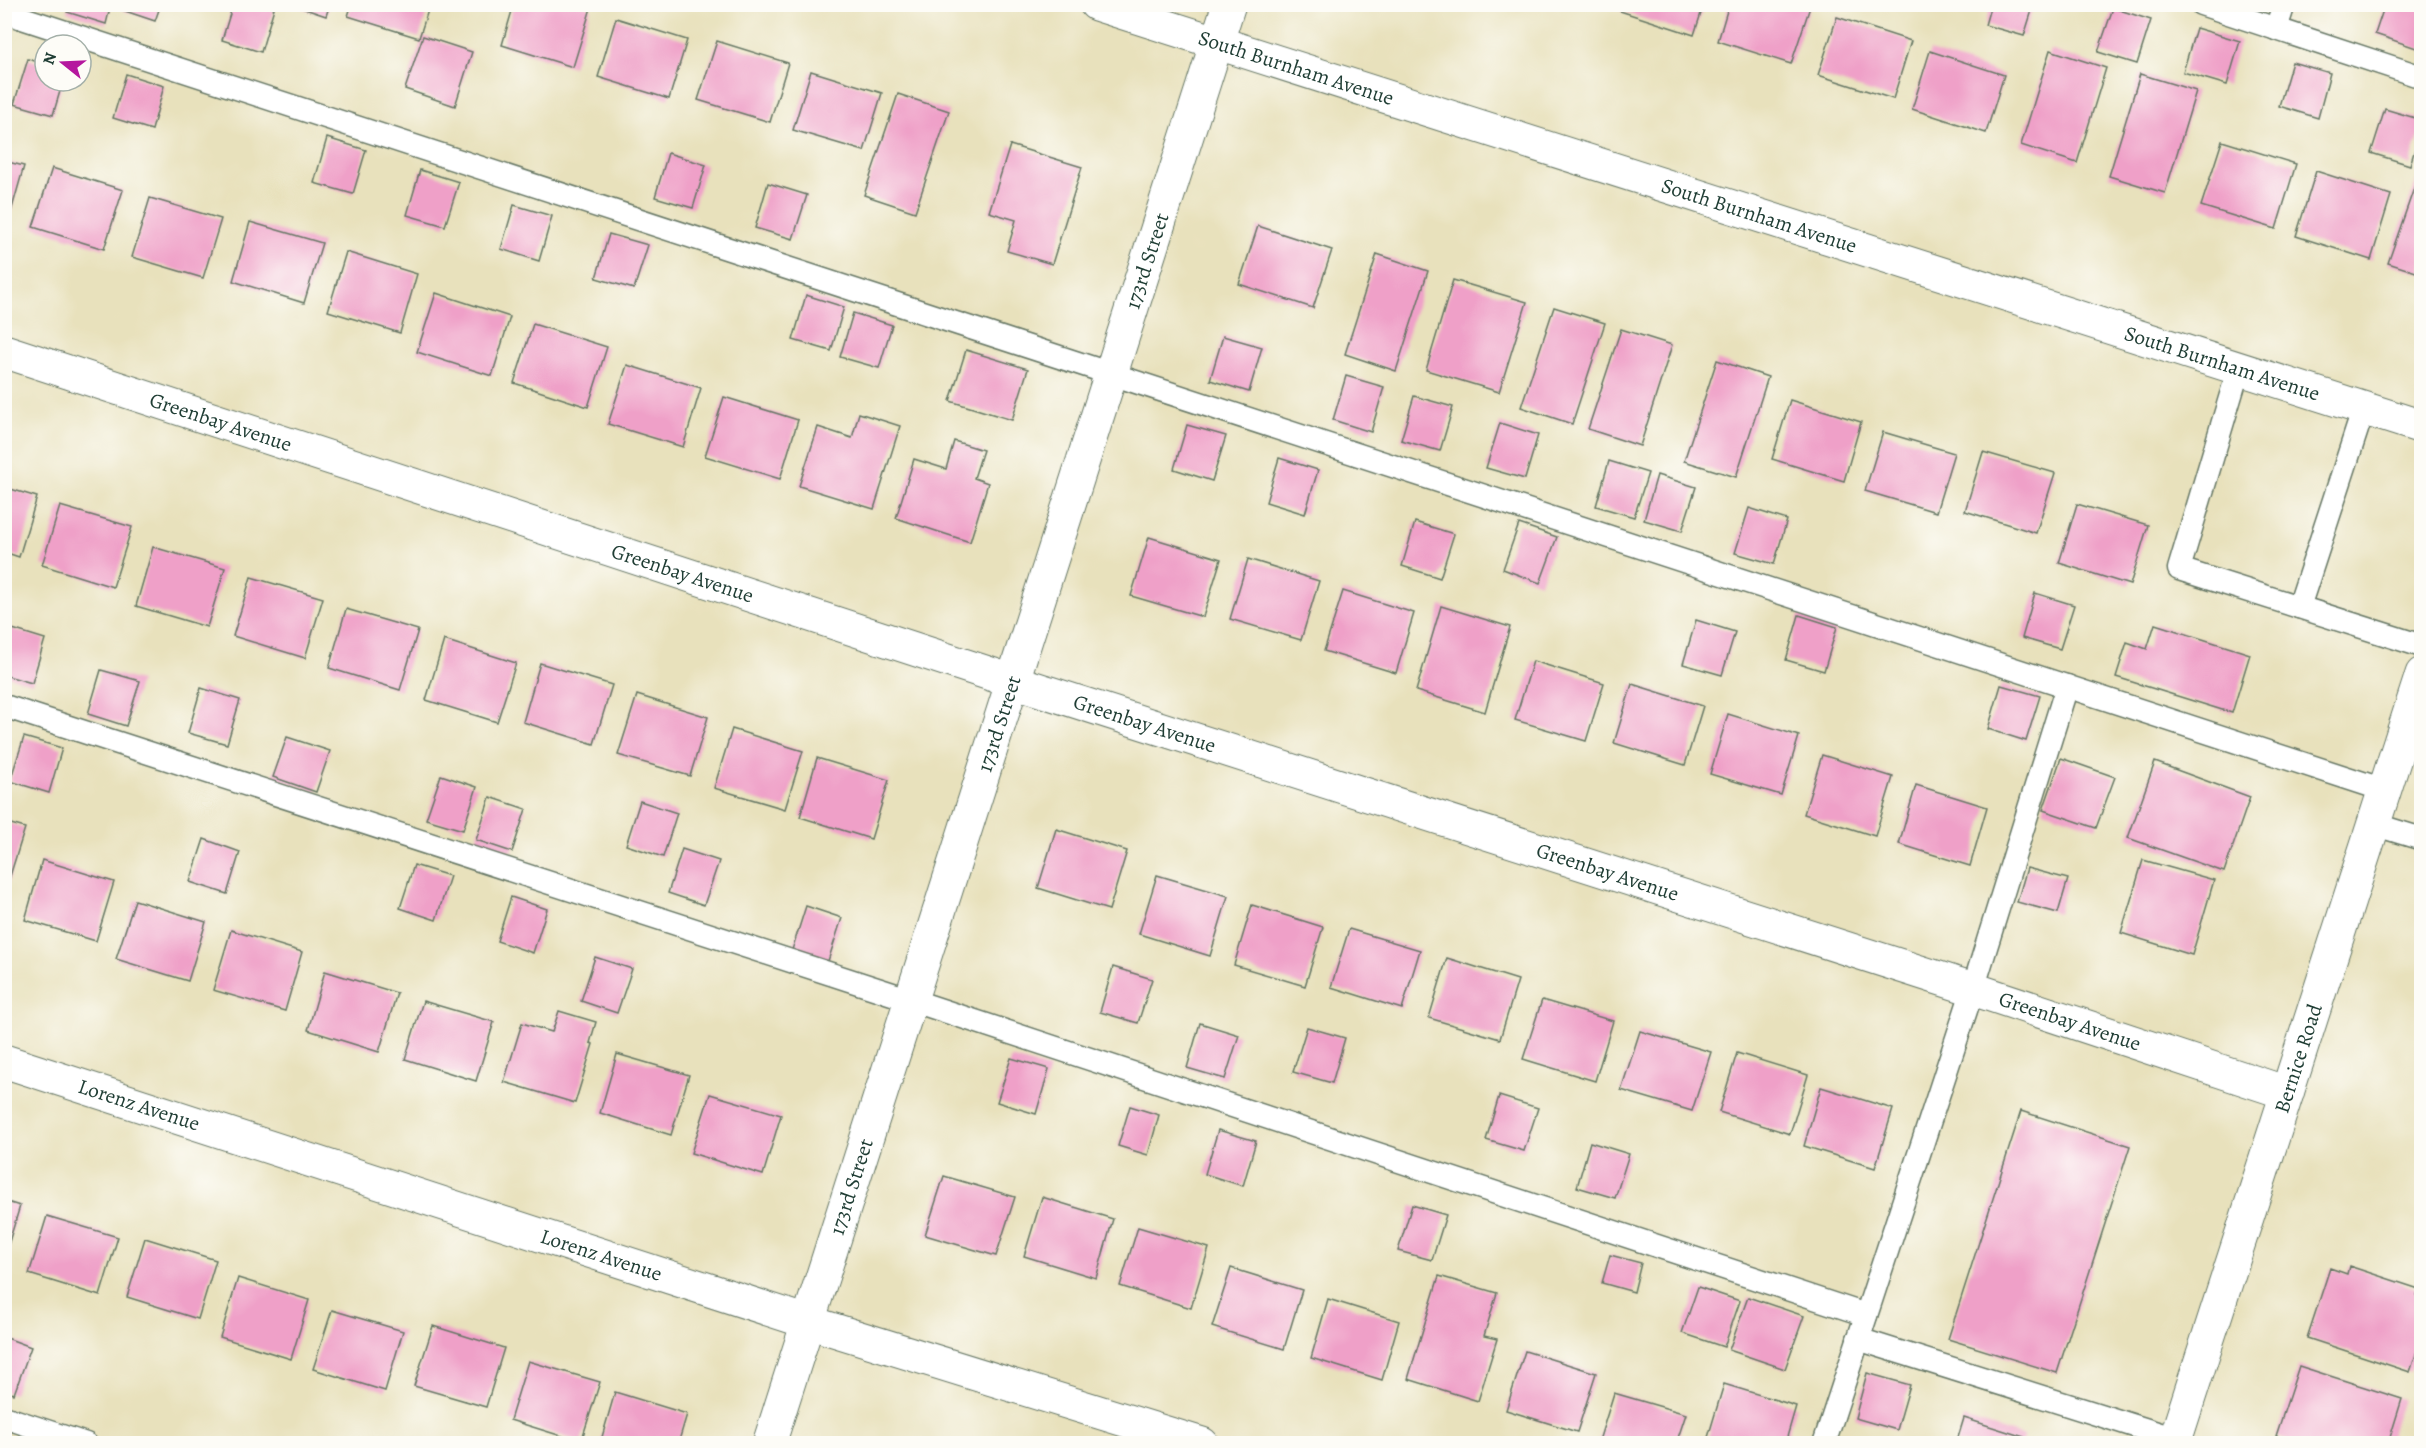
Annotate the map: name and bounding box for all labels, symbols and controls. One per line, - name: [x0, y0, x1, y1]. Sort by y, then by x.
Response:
- street label: South Burnham Avenue: [1195, 24, 1397, 112]
- north arrow: [33, 33, 93, 93]
- text: N: [37, 49, 62, 68]
- street label: South Burnham Avenue: [1658, 171, 1860, 260]
- street label: 173rd Street: [1118, 209, 1175, 313]
- street label: South Burnham Avenue: [2121, 319, 2323, 408]
- street label: Greenbay Avenue: [146, 386, 295, 458]
- street label: Greenbay Avenue: [608, 537, 757, 609]
- street label: 173rd Street: [971, 672, 1028, 776]
- street label: Greenbay Avenue: [1070, 688, 1219, 759]
- street label: Greenbay Avenue: [1533, 836, 1682, 908]
- street label: Greenbay Avenue: [1995, 985, 2145, 1058]
- street label: Bernice Road: [2267, 1000, 2329, 1117]
- street label: Lorenz Avenue: [75, 1072, 203, 1138]
- street label: 173rd Street: [823, 1135, 880, 1239]
- street label: Lorenz Avenue: [537, 1222, 666, 1288]

